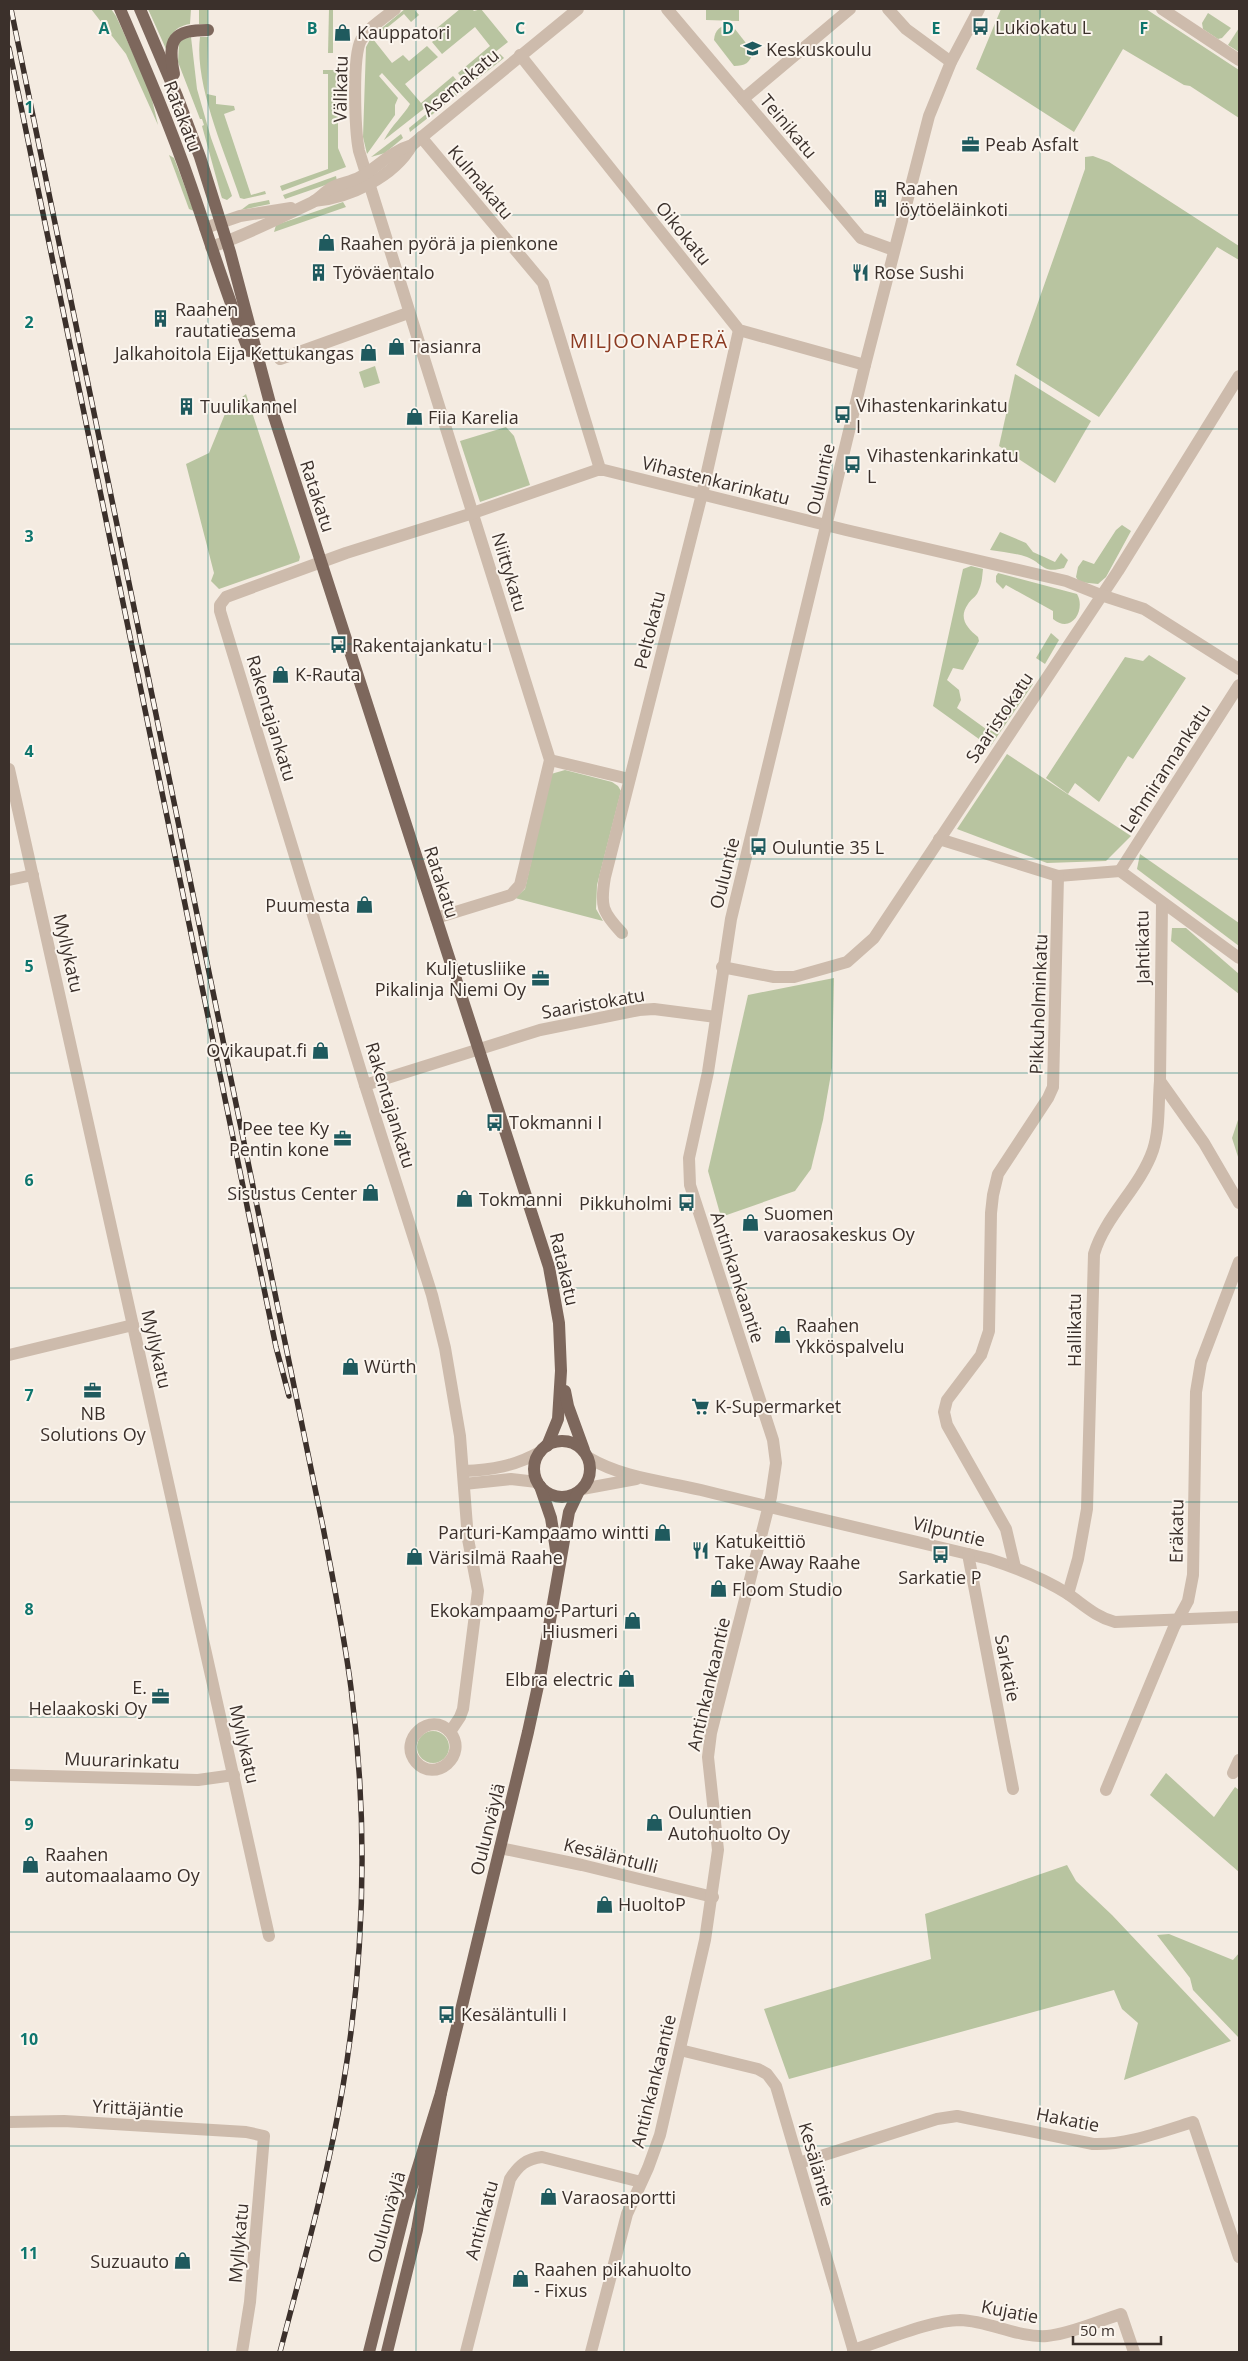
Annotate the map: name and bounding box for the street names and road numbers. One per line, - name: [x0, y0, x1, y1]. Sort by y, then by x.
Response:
- street label: Asemakatu: [416, 43, 504, 121]
- street label: Välikatu: [327, 55, 353, 123]
- street label: Ratakatu: [158, 77, 208, 155]
- street label: Teinikatu: [755, 89, 823, 163]
- street label: Kulmakatu: [443, 140, 519, 224]
- street label: Oikokatu: [651, 196, 717, 270]
- street label: Ouluntie: [800, 441, 840, 517]
- street label: Vihastenkarinkatu: [639, 450, 793, 510]
- street label: Ratakatu: [295, 457, 341, 535]
- street label: Niittykatu: [487, 530, 533, 614]
- street label: Peltokatu: [628, 588, 670, 672]
- street label: Rakentajankatu: [241, 652, 303, 784]
- street label: Saaristokatu: [960, 667, 1038, 767]
- street label: Lehmirannankatu: [1114, 699, 1216, 837]
- street label: Ouluntie: [704, 835, 744, 911]
- street label: Ratakatu: [419, 843, 465, 921]
- street label: Jahtikatu: [1129, 910, 1155, 986]
- street label: Myllykatu: [48, 911, 90, 995]
- street label: Pikkuholminkatu: [1024, 933, 1052, 1075]
- street label: Saaristokatu: [539, 982, 647, 1024]
- street label: Rakentajankatu: [360, 1039, 422, 1171]
- street label: Antinkankaantie: [705, 1208, 771, 1346]
- street label: Ratakatu: [545, 1230, 585, 1308]
- street label: Hallikatu: [1062, 1293, 1086, 1367]
- street label: Myllykatu: [136, 1307, 178, 1391]
- street label: Eräkatu: [1163, 1499, 1189, 1563]
- street label: Vilpuntie: [910, 1510, 988, 1552]
- street label: Antinkankaantie: [681, 1615, 735, 1753]
- street label: Sarkatie: [990, 1632, 1026, 1704]
- street label: Myllykatu: [224, 1702, 266, 1786]
- street label: Muurarinkatu: [64, 1746, 180, 1774]
- street label: Oulunväylä: [464, 1780, 510, 1878]
- street label: Kesäläntulli: [561, 1832, 661, 1878]
- street label: Antinkankaantie: [625, 2012, 681, 2150]
- street label: Yrittäjäntie: [92, 2094, 184, 2122]
- street label: Hakatie: [1034, 2101, 1102, 2137]
- street label: Kesäläntie: [794, 2119, 840, 2209]
- street label: Oulunväylä: [361, 2168, 411, 2266]
- street label: Antinkatu: [459, 2178, 503, 2262]
- street label: Myllykatu: [223, 2202, 253, 2284]
- street label: Kujatie: [979, 2294, 1041, 2328]

